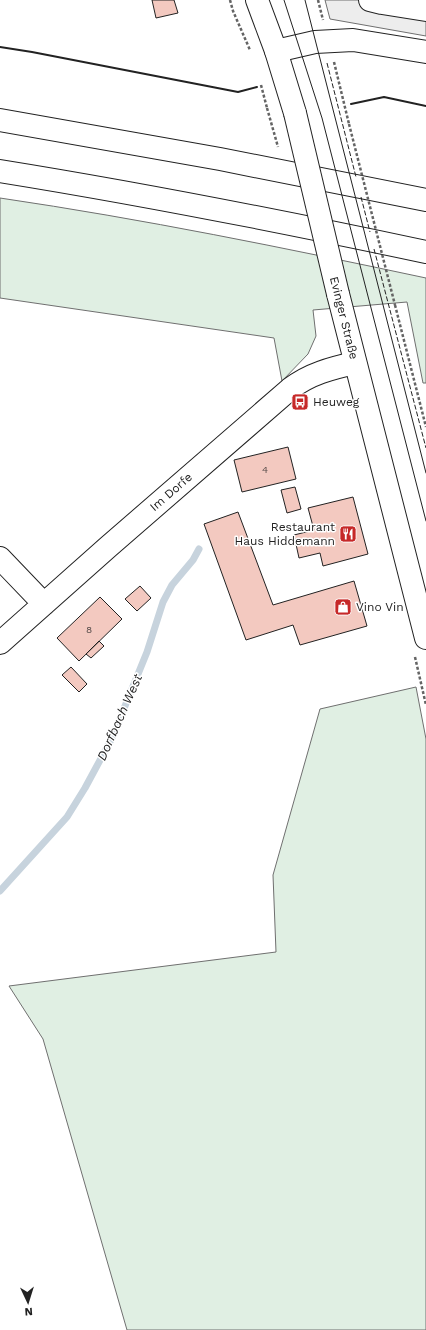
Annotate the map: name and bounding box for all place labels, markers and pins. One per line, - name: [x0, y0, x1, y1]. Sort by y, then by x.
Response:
- bus stop icon: Heuweg: [290, 392, 310, 412]
- place label: Heuweg: [313, 395, 360, 409]
- place label: Restaurant Haus Hiddemann: [235, 520, 335, 548]
- restaurant icon: Restaurant Haus Hiddemann: [338, 524, 358, 544]
- shop icon: Vino Vin: [333, 597, 353, 617]
- place label: Vino Vin: [356, 600, 404, 614]

